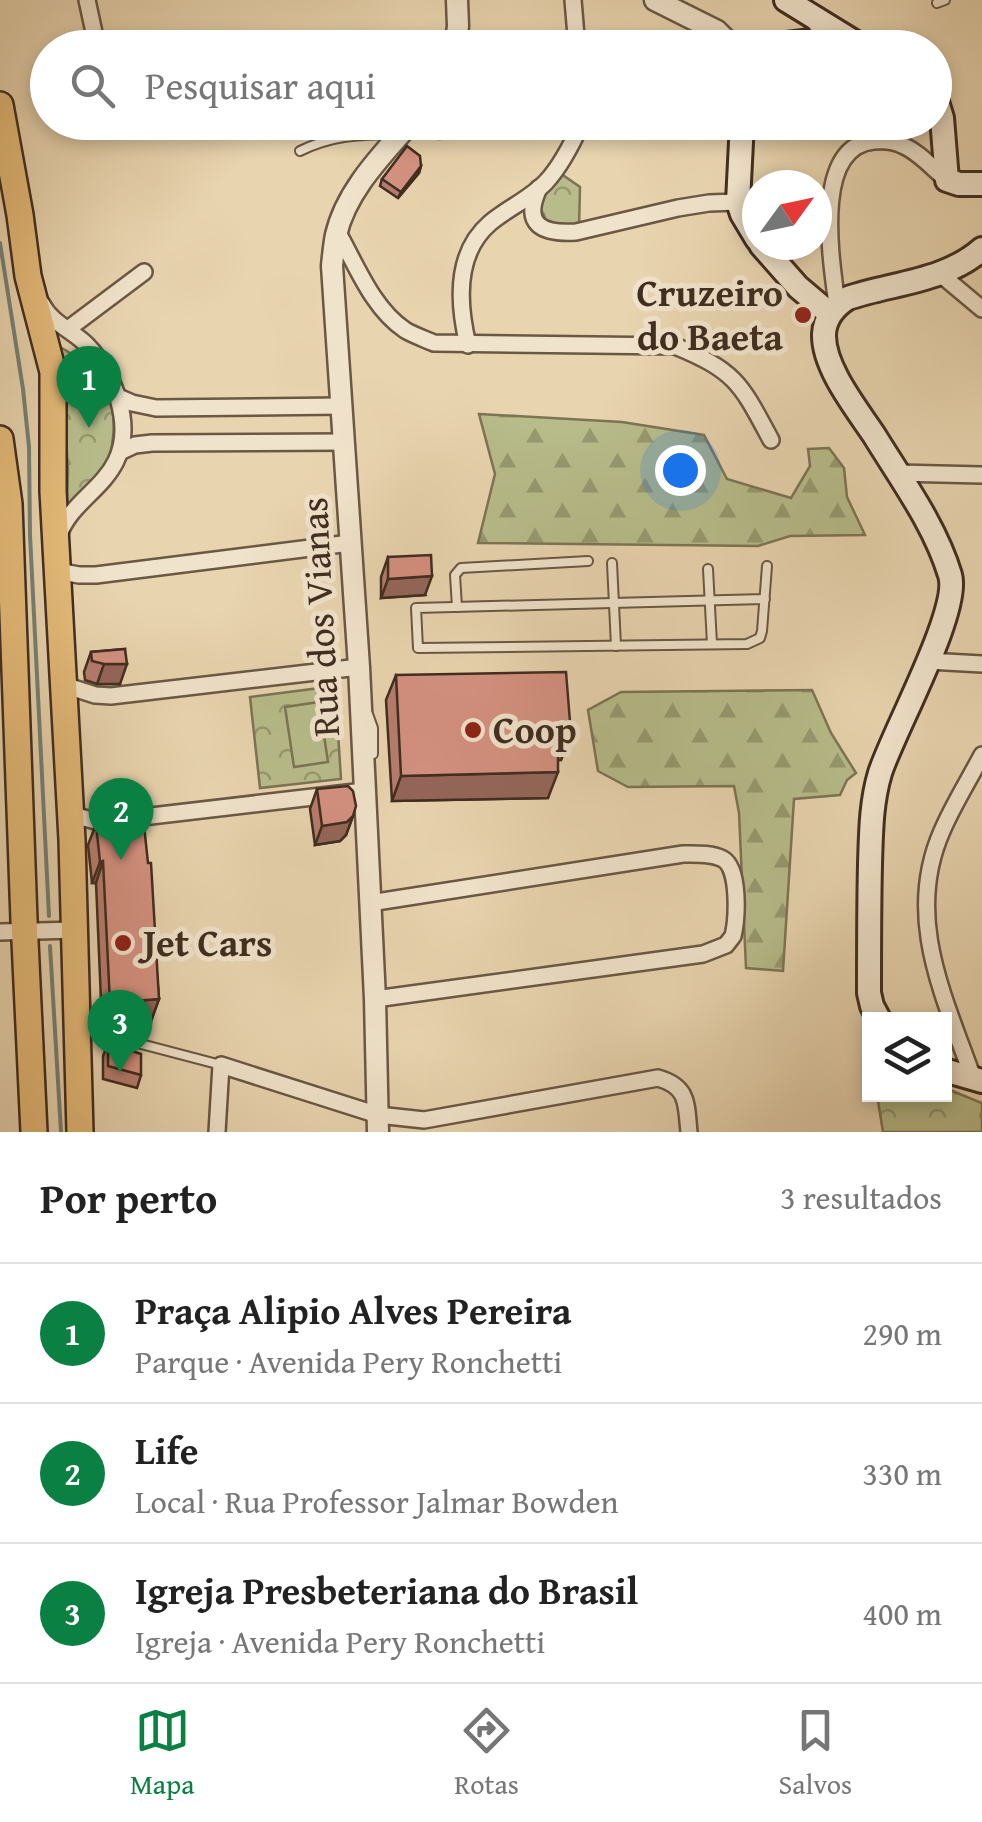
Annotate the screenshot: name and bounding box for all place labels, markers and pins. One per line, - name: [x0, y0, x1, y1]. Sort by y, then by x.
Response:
- place label: Cruzeiro do Baeta: [637, 264, 784, 364]
- marker: Cruzeiro do Baeta: [792, 304, 814, 326]
- pin: 1: [56, 346, 122, 428]
- place label: Coop: [493, 701, 577, 757]
- marker: Coop: [462, 719, 484, 741]
- pin: 2: [88, 778, 154, 860]
- place label: Jet Cars: [137, 914, 272, 970]
- marker: Jet Cars: [112, 932, 134, 954]
- pin: 3: [88, 990, 152, 1072]

